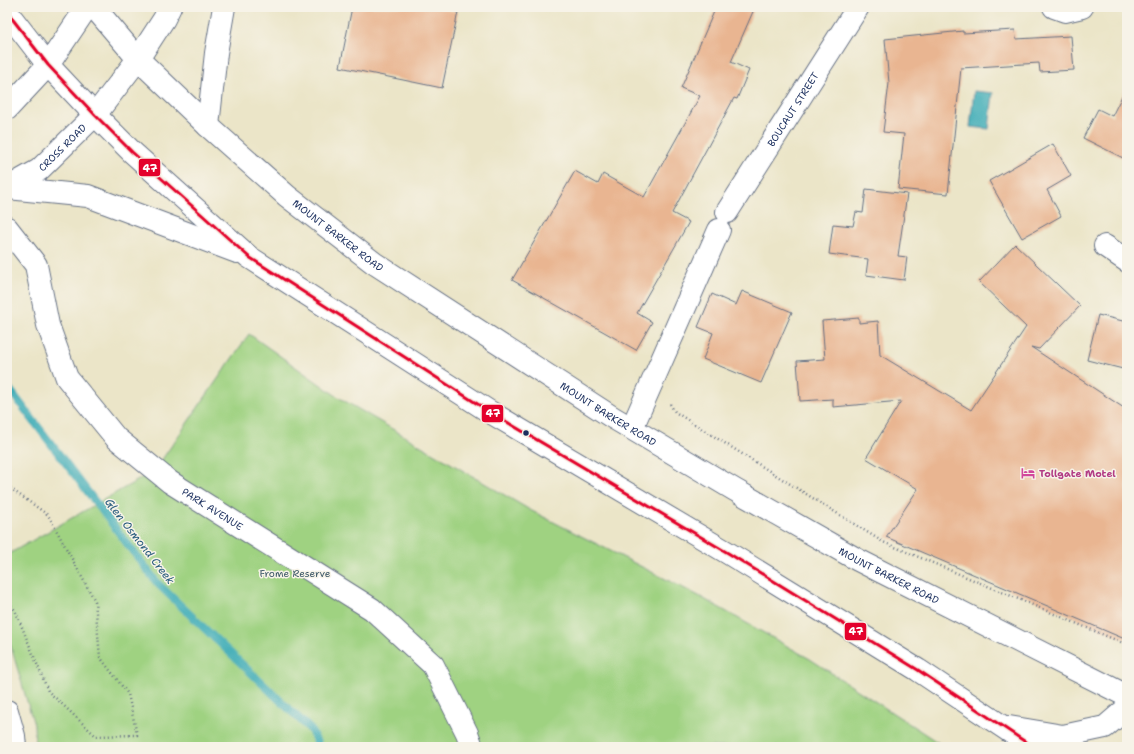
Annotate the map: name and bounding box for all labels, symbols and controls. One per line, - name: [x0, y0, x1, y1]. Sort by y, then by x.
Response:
- street label: BOUCAUT STREET: [765, 70, 822, 149]
- street label: CROSS ROAD: [36, 121, 89, 174]
- line badge: 47: [138, 158, 161, 177]
- text: 47: [143, 161, 158, 176]
- street label: MOUNT BARKER ROAD: [290, 197, 386, 275]
- street label: MOUNT BARKER ROAD: [558, 379, 659, 449]
- line badge: 47: [481, 404, 504, 423]
- text: 47: [486, 406, 501, 421]
- unlabelled marker: [521, 428, 531, 438]
- hotel icon: Tollgate Motel: [1020, 465, 1036, 481]
- place label: Tollgate Motel: [1039, 467, 1116, 480]
- street label: PARK AVENUE: [179, 485, 245, 533]
- water label: Glen Osmond Creek: [101, 495, 178, 588]
- street label: MOUNT BARKER ROAD: [836, 544, 941, 607]
- park label: Frome Reserve: [259, 567, 331, 580]
- line badge: 47: [844, 622, 867, 641]
- text: 47: [849, 624, 864, 639]

